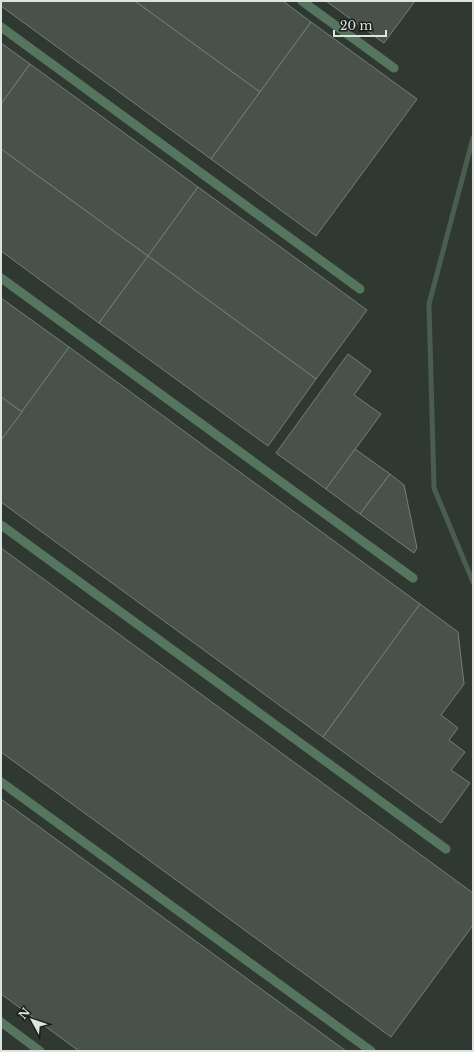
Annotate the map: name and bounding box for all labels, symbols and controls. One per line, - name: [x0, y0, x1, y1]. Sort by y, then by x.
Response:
- scale bar: [334, 12, 386, 38]
- text: 20 m: [340, 18, 372, 33]
- north arrow: [12, 1000, 52, 1040]
- text: N: [16, 1005, 33, 1022]

